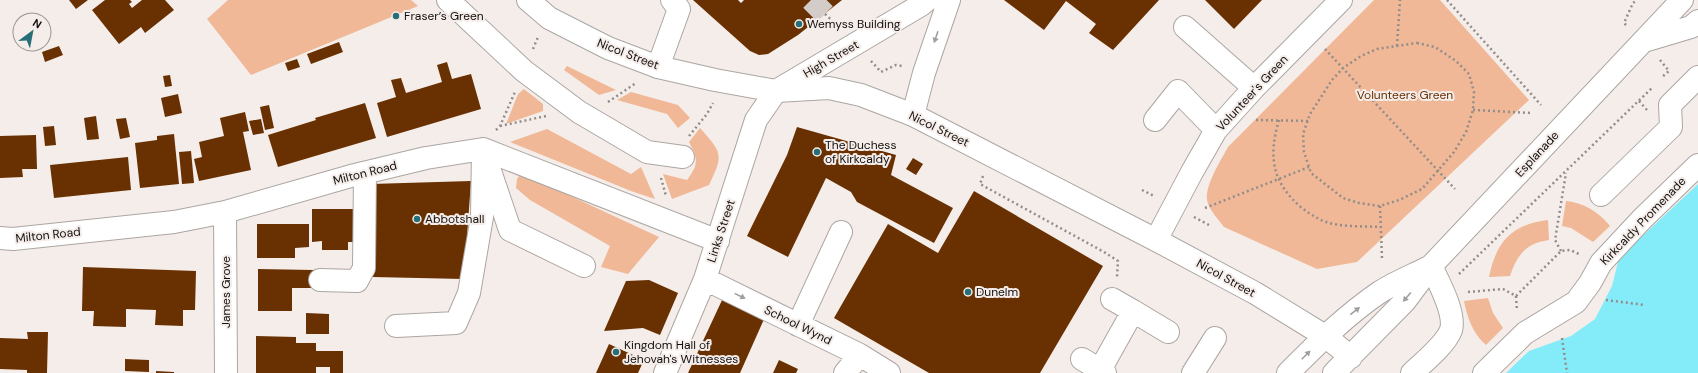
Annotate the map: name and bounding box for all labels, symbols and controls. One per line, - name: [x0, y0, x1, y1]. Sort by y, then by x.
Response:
- place label: Fraser’s Green: [404, 8, 484, 24]
- marker: Fraser’s Green: [391, 11, 401, 21]
- north arrow: [12, 12, 52, 52]
- text: N: [30, 15, 44, 32]
- place label: Wemyss Building: [807, 16, 901, 32]
- marker: Wemyss Building: [794, 19, 804, 29]
- one-way arrow: [933, 31, 939, 43]
- street label: Nicol Street: [595, 35, 661, 73]
- street label: High Street: [800, 36, 862, 81]
- street label: Volunteer's Green: [1213, 51, 1291, 134]
- park label: Volunteers Green: [1357, 87, 1453, 103]
- street label: Nicol Street: [906, 108, 972, 151]
- street label: Esplanade: [1512, 127, 1563, 180]
- place label: The Duchess of Kirkcaldy: [825, 137, 896, 167]
- marker: The Duchess of Kirkcaldy: [812, 147, 822, 157]
- street label: Milton Road: [331, 157, 399, 189]
- street label: Kirkcaldy Promenade: [1597, 173, 1690, 269]
- street label: Links Street: [703, 197, 739, 264]
- place label: Abbotshall: [425, 211, 484, 227]
- marker: Abbotshall: [412, 214, 422, 224]
- street label: Milton Road: [15, 224, 81, 246]
- street label: Nicol Street: [1194, 255, 1259, 301]
- street label: James Grove: [218, 256, 234, 328]
- place label: Dunelm: [976, 284, 1018, 300]
- marker: Dunelm: [963, 287, 973, 297]
- one-way arrow: [1403, 292, 1412, 303]
- one-way arrow: [734, 293, 746, 299]
- street label: School Wynd: [761, 302, 835, 348]
- one-way arrow: [1349, 307, 1360, 316]
- place label: Kingdom Hall of Jehovah's Witnesses: [624, 337, 738, 367]
- marker: Kingdom Hall of Jehovah's Witnesses: [611, 347, 621, 357]
- one-way arrow: [1302, 350, 1311, 360]

